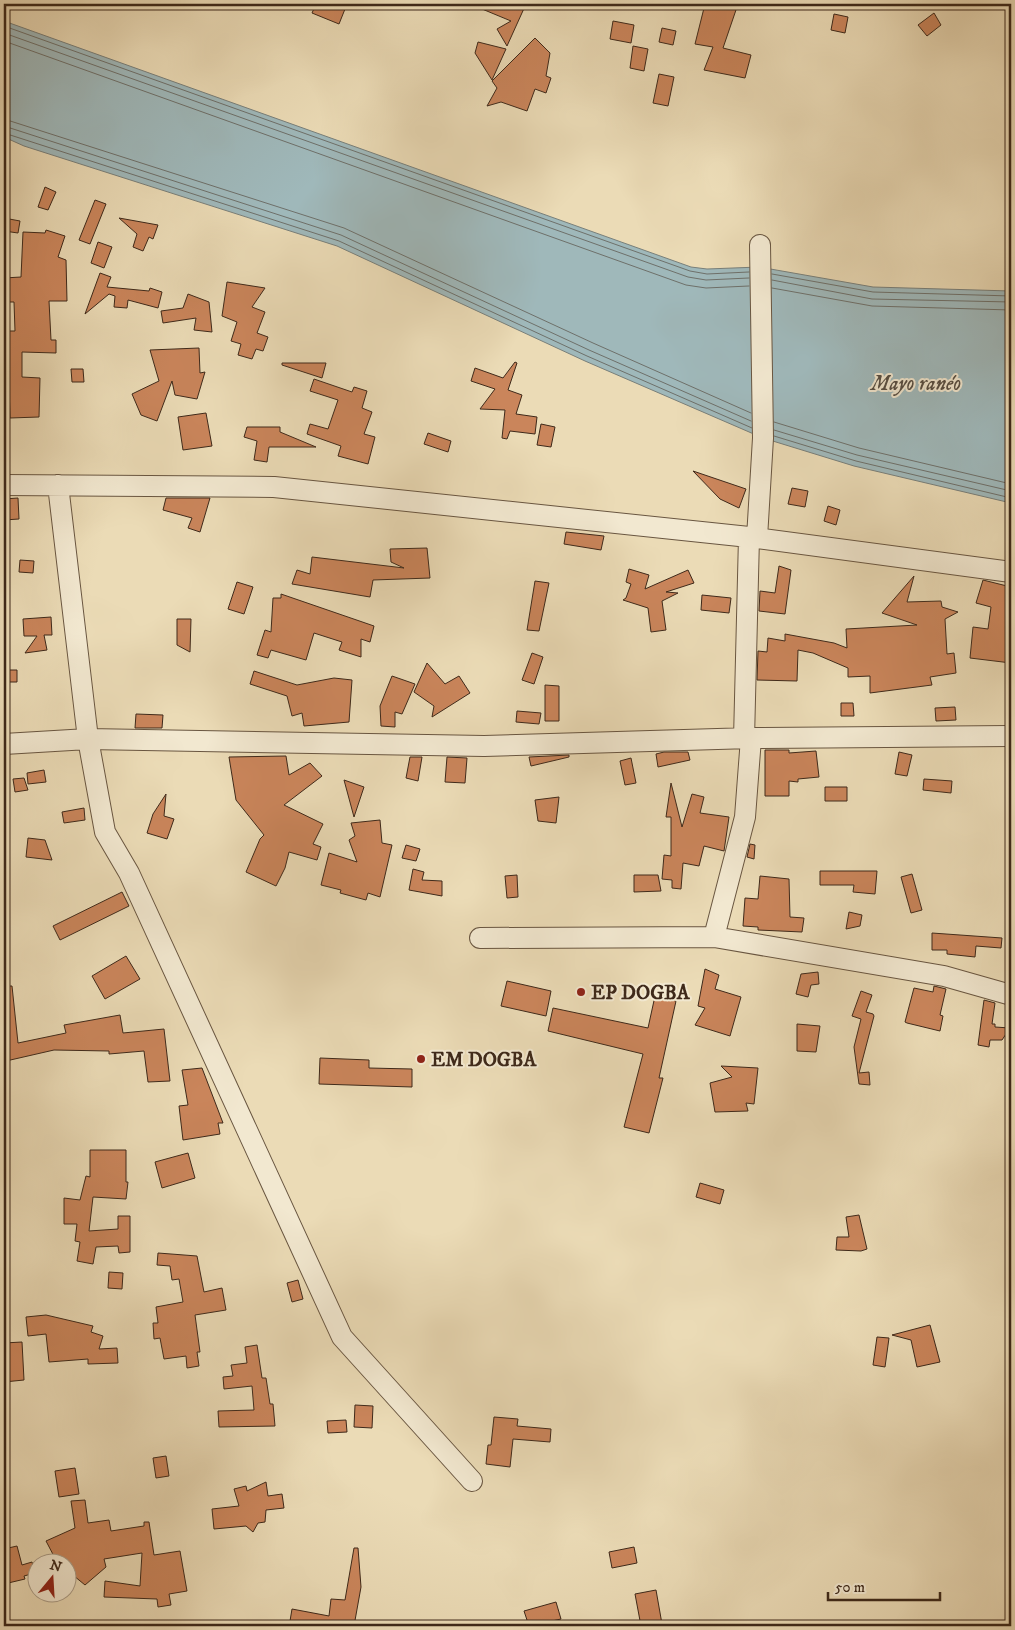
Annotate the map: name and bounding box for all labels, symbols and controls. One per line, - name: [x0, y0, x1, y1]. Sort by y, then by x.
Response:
- water label: Mayo ranéo: [869, 371, 961, 397]
- place label: EP DOGBA: [591, 981, 691, 1006]
- marker: EP DOGBA: [575, 986, 587, 998]
- place label: EM DOGBA: [431, 1048, 537, 1073]
- marker: EM DOGBA: [415, 1053, 427, 1065]
- north arrow: [28, 1552, 78, 1602]
- text: N: [47, 1556, 64, 1577]
- scale bar: [828, 1570, 940, 1602]
- text: 50 m: [835, 1578, 865, 1597]

